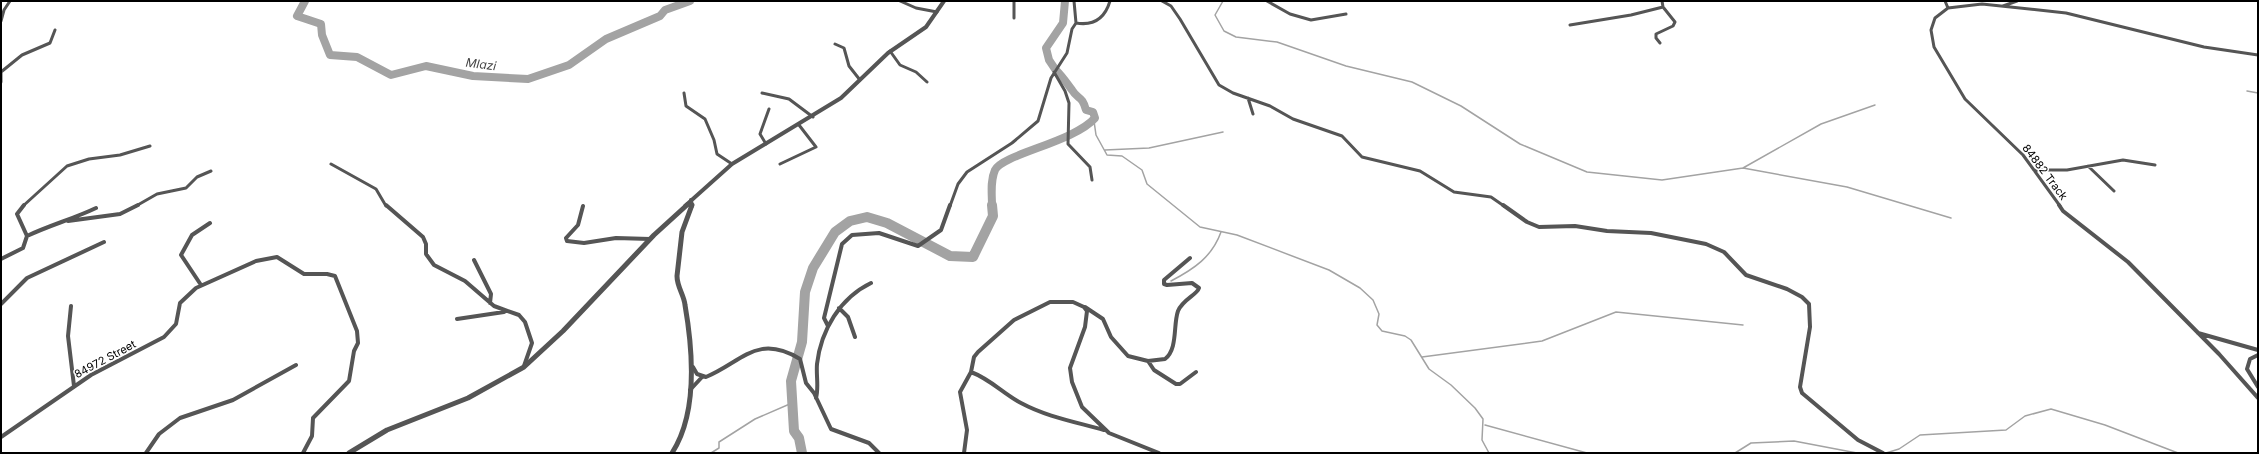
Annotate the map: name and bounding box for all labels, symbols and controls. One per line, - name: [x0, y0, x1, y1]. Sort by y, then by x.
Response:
- water label: Mlazi: [465, 55, 498, 73]
- street label: 84882 Track: [2019, 141, 2071, 203]
- street label: 84972 Street: [72, 337, 138, 381]

